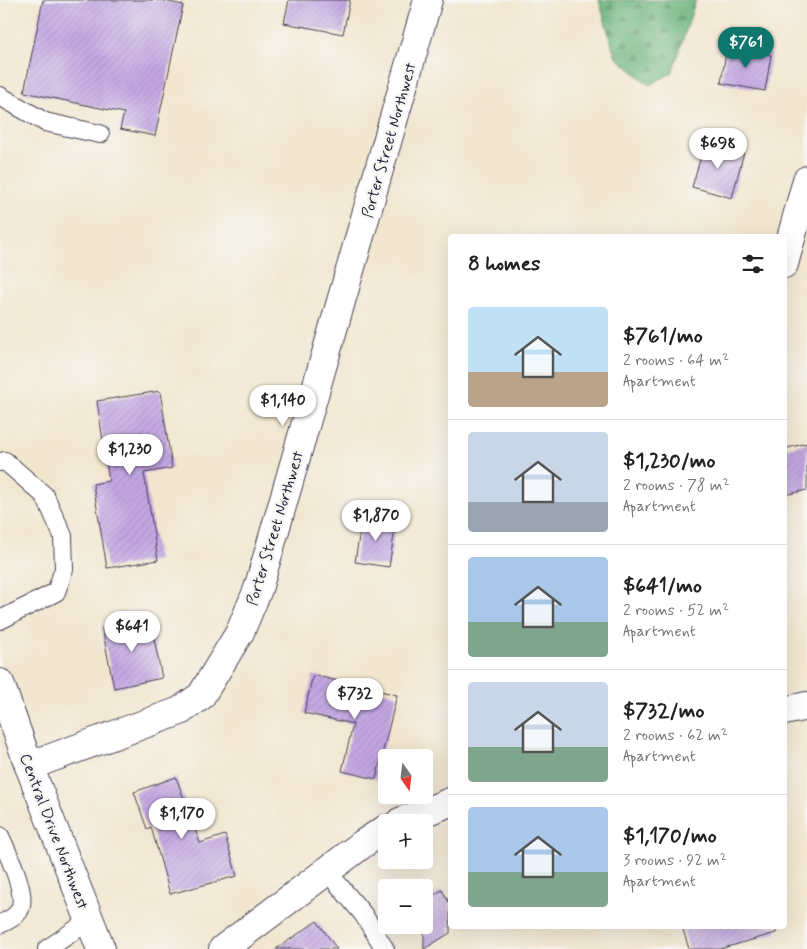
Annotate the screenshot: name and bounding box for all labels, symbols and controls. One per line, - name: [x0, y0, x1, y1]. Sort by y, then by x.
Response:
- pin: $761: [716, 27, 776, 69]
- text: $761: [729, 32, 763, 53]
- street label: Porter Street Northwest: [357, 60, 422, 220]
- pin: $698: [688, 128, 748, 170]
- text: $698: [700, 133, 736, 154]
- text: 8 homes: [468, 250, 540, 278]
- icon: filters: [739, 250, 767, 278]
- text: $761/mo: [623, 322, 703, 350]
- icon: home: [508, 327, 568, 387]
- text: 2 rooms · 64 m²: [623, 350, 729, 371]
- text: Apartment: [623, 371, 696, 392]
- pin: $1,140: [242, 384, 324, 427]
- text: $1,140: [260, 390, 306, 411]
- pin: $1,230: [89, 434, 171, 476]
- text: $1,230: [108, 439, 152, 460]
- text: $1,230/mo: [623, 447, 716, 475]
- street label: Porter Street Northwest: [242, 449, 309, 608]
- icon: home: [508, 452, 568, 512]
- text: 2 rooms · 78 m²: [623, 475, 730, 496]
- text: Apartment: [623, 496, 696, 517]
- pin: $1,870: [335, 500, 417, 542]
- text: $1,870: [353, 505, 399, 526]
- text: $641/mo: [623, 572, 702, 600]
- icon: home: [508, 577, 568, 637]
- text: 2 rooms · 52 m²: [623, 600, 729, 621]
- pin: $641: [102, 610, 162, 653]
- text: $641: [115, 616, 149, 637]
- text: Apartment: [623, 621, 696, 642]
- pin: $732: [325, 678, 385, 720]
- text: $732: [337, 683, 373, 704]
- text: $732/mo: [623, 697, 704, 725]
- icon: home: [508, 702, 568, 762]
- text: 2 rooms · 62 m²: [623, 725, 728, 746]
- text: Apartment: [623, 746, 696, 767]
- north arrow: [378, 749, 432, 804]
- map controls: [378, 749, 433, 934]
- street label: Central Drive Northwest: [14, 751, 93, 912]
- pin: $1,170: [141, 798, 223, 840]
- text: $1,170: [160, 803, 204, 824]
- button: +: [378, 814, 433, 869]
- text: $1,170/mo: [623, 822, 717, 850]
- icon: home: [508, 827, 568, 887]
- text: 3 rooms · 92 m²: [623, 850, 727, 871]
- text: Apartment: [623, 871, 696, 892]
- button: −: [378, 879, 433, 934]

